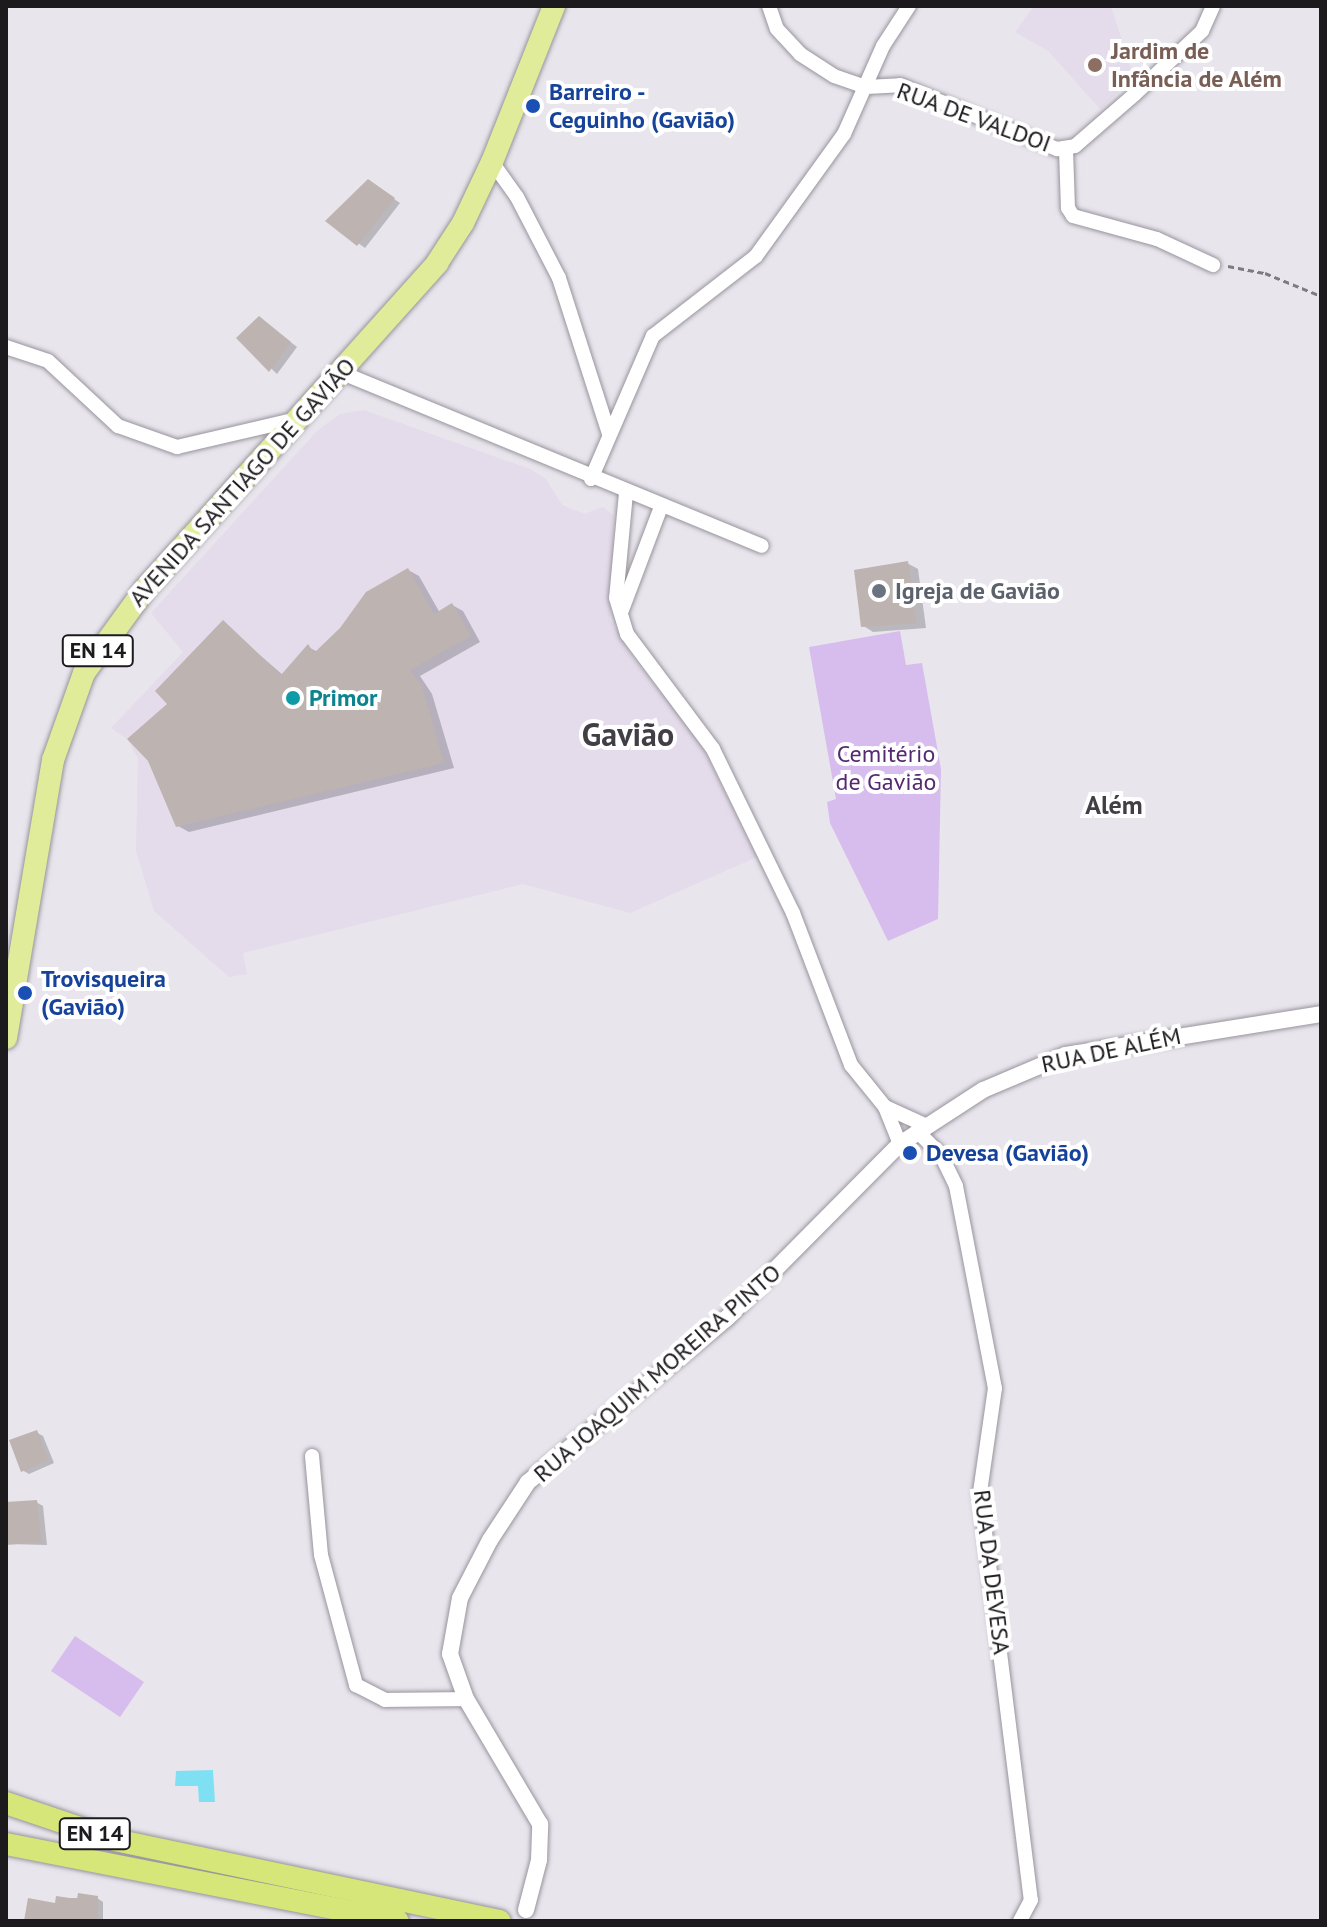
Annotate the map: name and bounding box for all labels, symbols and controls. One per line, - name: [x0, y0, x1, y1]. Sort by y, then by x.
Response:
- place label: Jardim de Infância de Além: [1111, 37, 1283, 93]
- marker: Jardim de Infância de Além: [1086, 56, 1104, 74]
- street label: RUA DE VALDOI: [892, 76, 1056, 158]
- place label: Barreiro - Ceguinho (Gavião): [549, 78, 735, 134]
- marker: Barreiro - Ceguinho (Gavião): [524, 97, 542, 115]
- street label: AVENIDA SANTIAGO DE GAVIÃO: [122, 351, 362, 613]
- place label: Igreja de Gavião: [895, 577, 1060, 605]
- marker: Igreja de Gavião: [870, 582, 888, 600]
- road number: EN 14: [60, 633, 136, 669]
- place label: Primor: [309, 684, 378, 712]
- marker: Primor: [284, 689, 302, 707]
- district label: Gavião: [582, 715, 674, 753]
- park label: Cemitério de Gavião: [836, 740, 936, 796]
- district label: Além: [1085, 789, 1143, 821]
- place label: Trovisqueira (Gavião): [41, 965, 166, 1021]
- marker: Trovisqueira (Gavião): [16, 984, 34, 1002]
- street label: RUA DE ALÉM: [1038, 1021, 1184, 1079]
- place label: Devesa (Gavião): [926, 1139, 1089, 1167]
- marker: Devesa (Gavião): [901, 1144, 919, 1162]
- street label: RUA JOAQUIM MOREIRA PINTO: [527, 1257, 787, 1489]
- street label: RUA DA DEVESA: [967, 1487, 1017, 1657]
- road number: EN 14: [57, 1816, 133, 1852]

